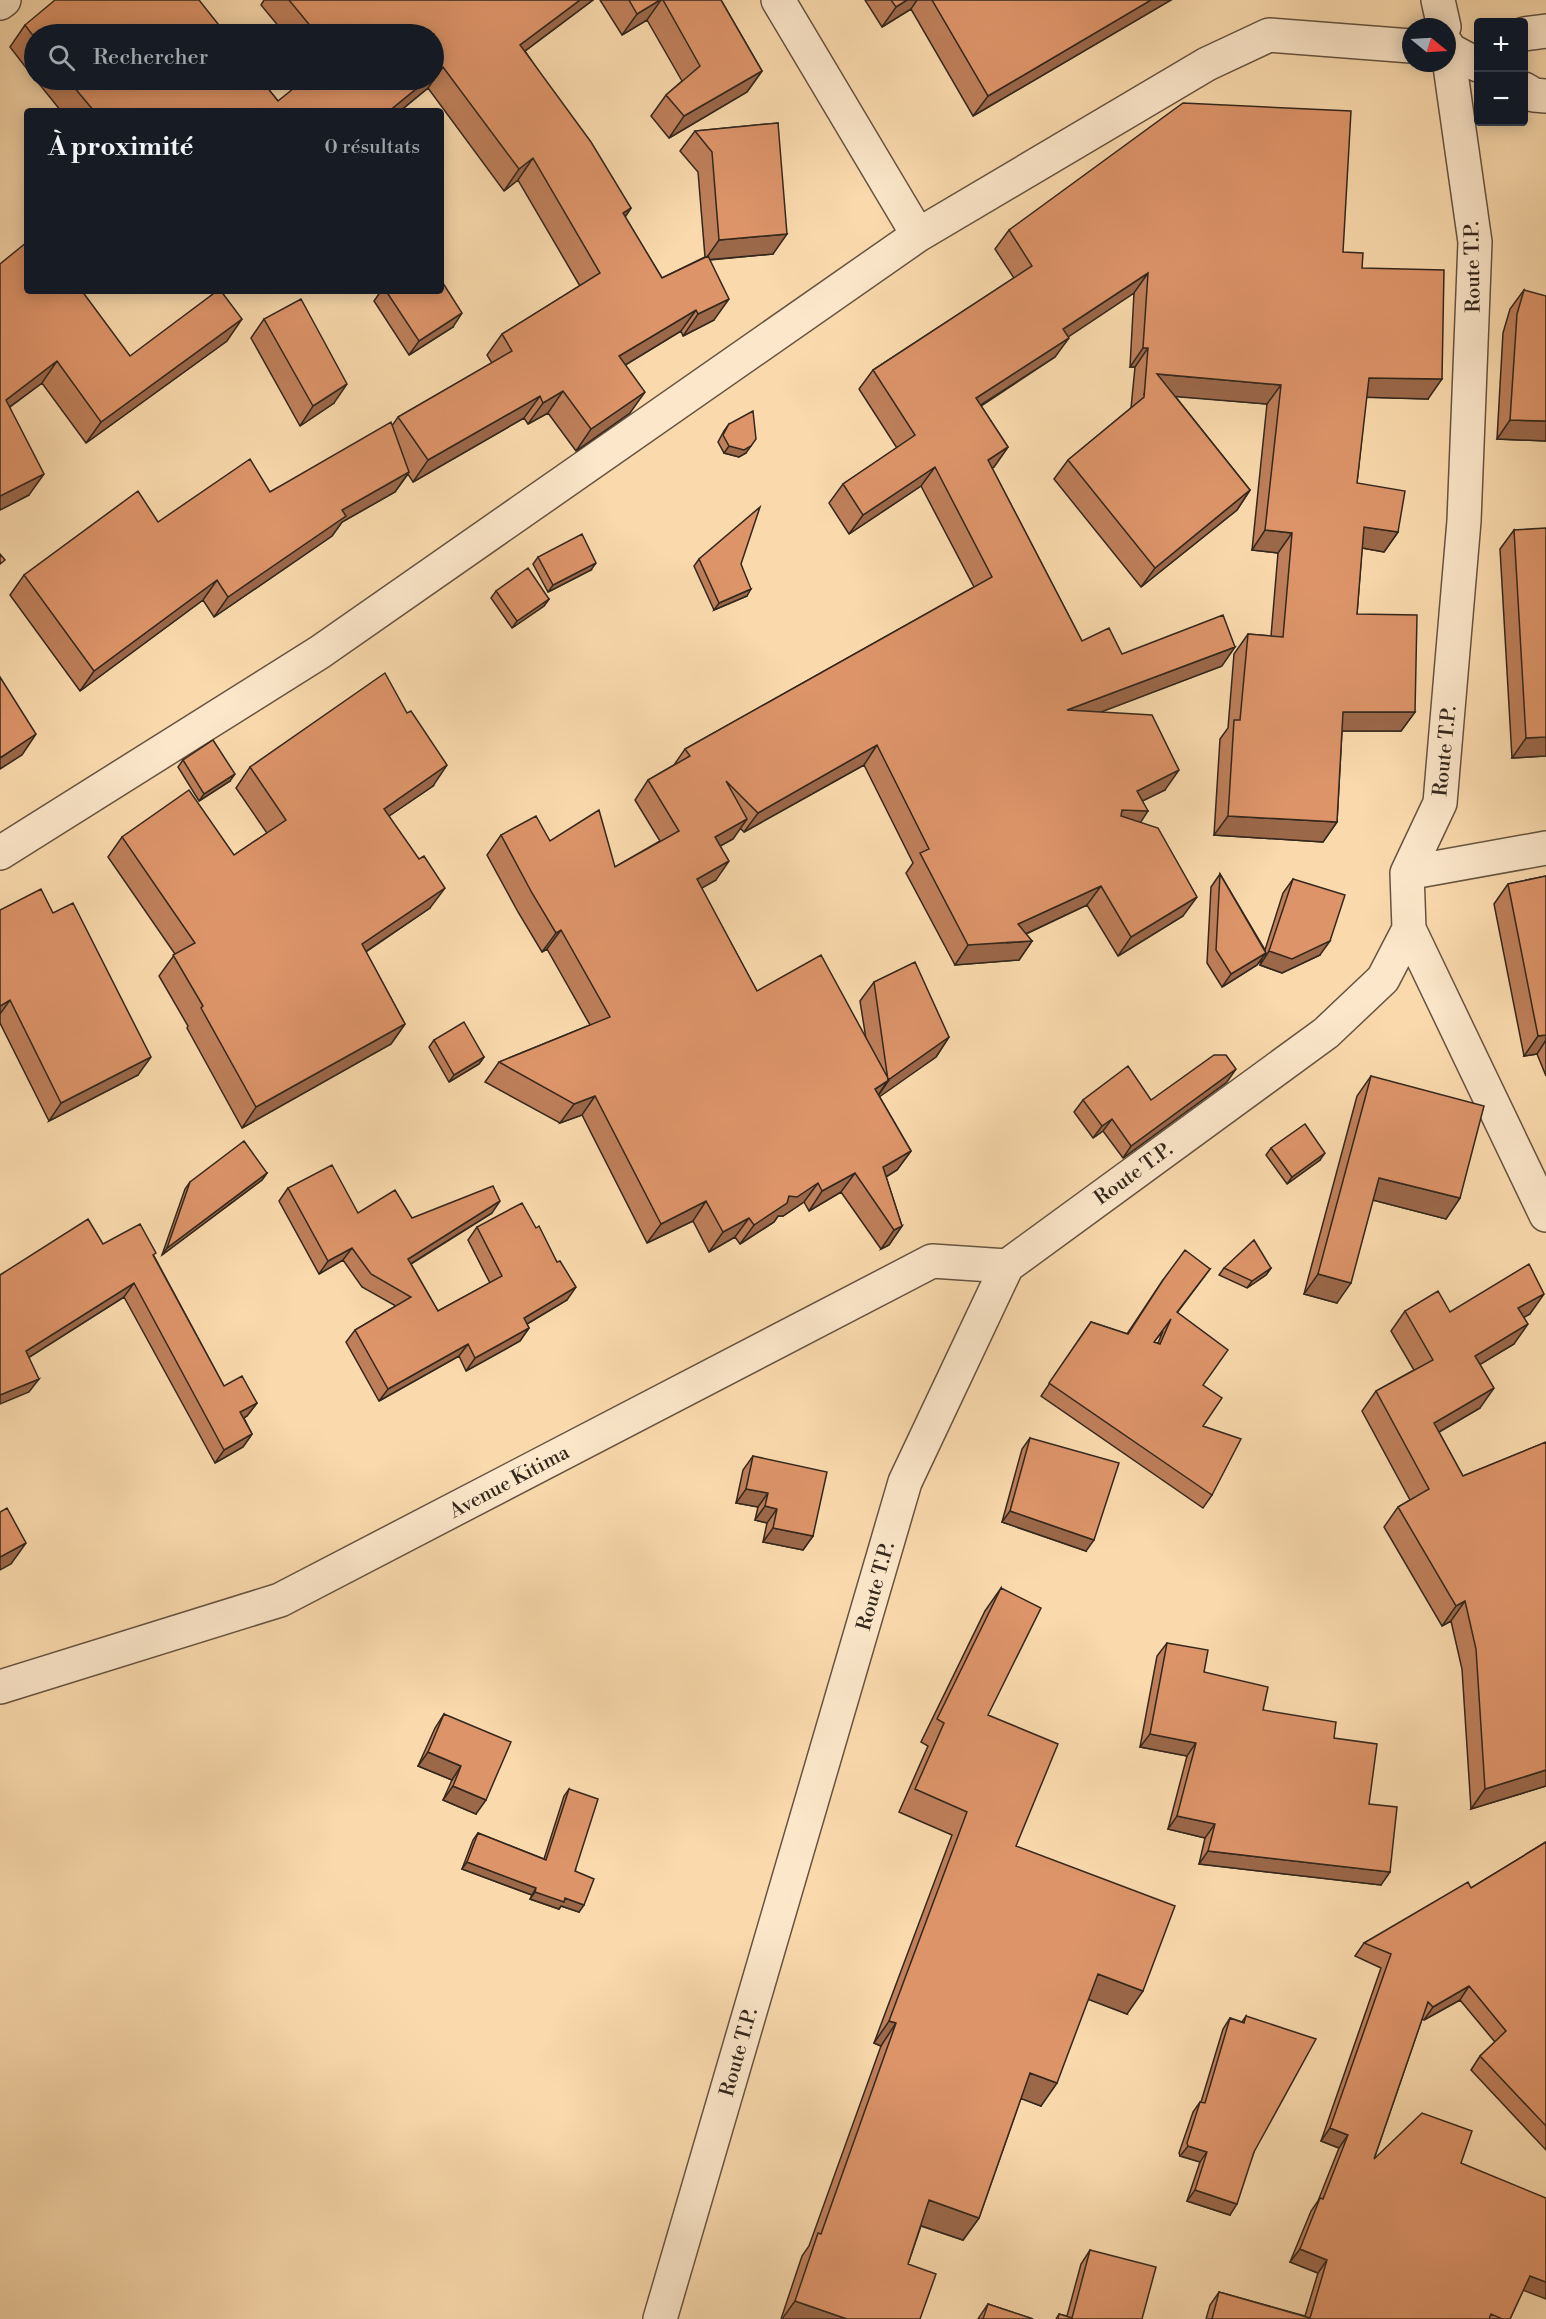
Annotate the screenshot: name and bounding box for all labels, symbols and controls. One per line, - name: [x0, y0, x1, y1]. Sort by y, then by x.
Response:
- north arrow: [1402, 18, 1456, 72]
- map controls: [1474, 18, 1528, 126]
- button: +: [1474, 18, 1528, 72]
- search box: [24, 24, 444, 90]
- icon: search: [45, 41, 78, 74]
- text: Rechercher: [93, 44, 208, 71]
- button: −: [1474, 72, 1528, 126]
- text: À proximité: [48, 131, 193, 163]
- text: 0 résultats: [325, 135, 420, 160]
- street label: Route T.P.: [1460, 221, 1487, 313]
- street label: Route T.P.: [1428, 705, 1463, 798]
- street label: Route T.P.: [1090, 1137, 1178, 1211]
- street label: Avenue Kitima: [445, 1440, 575, 1525]
- street label: Route T.P.: [852, 1539, 901, 1634]
- street label: Route T.P.: [715, 2005, 764, 2100]

